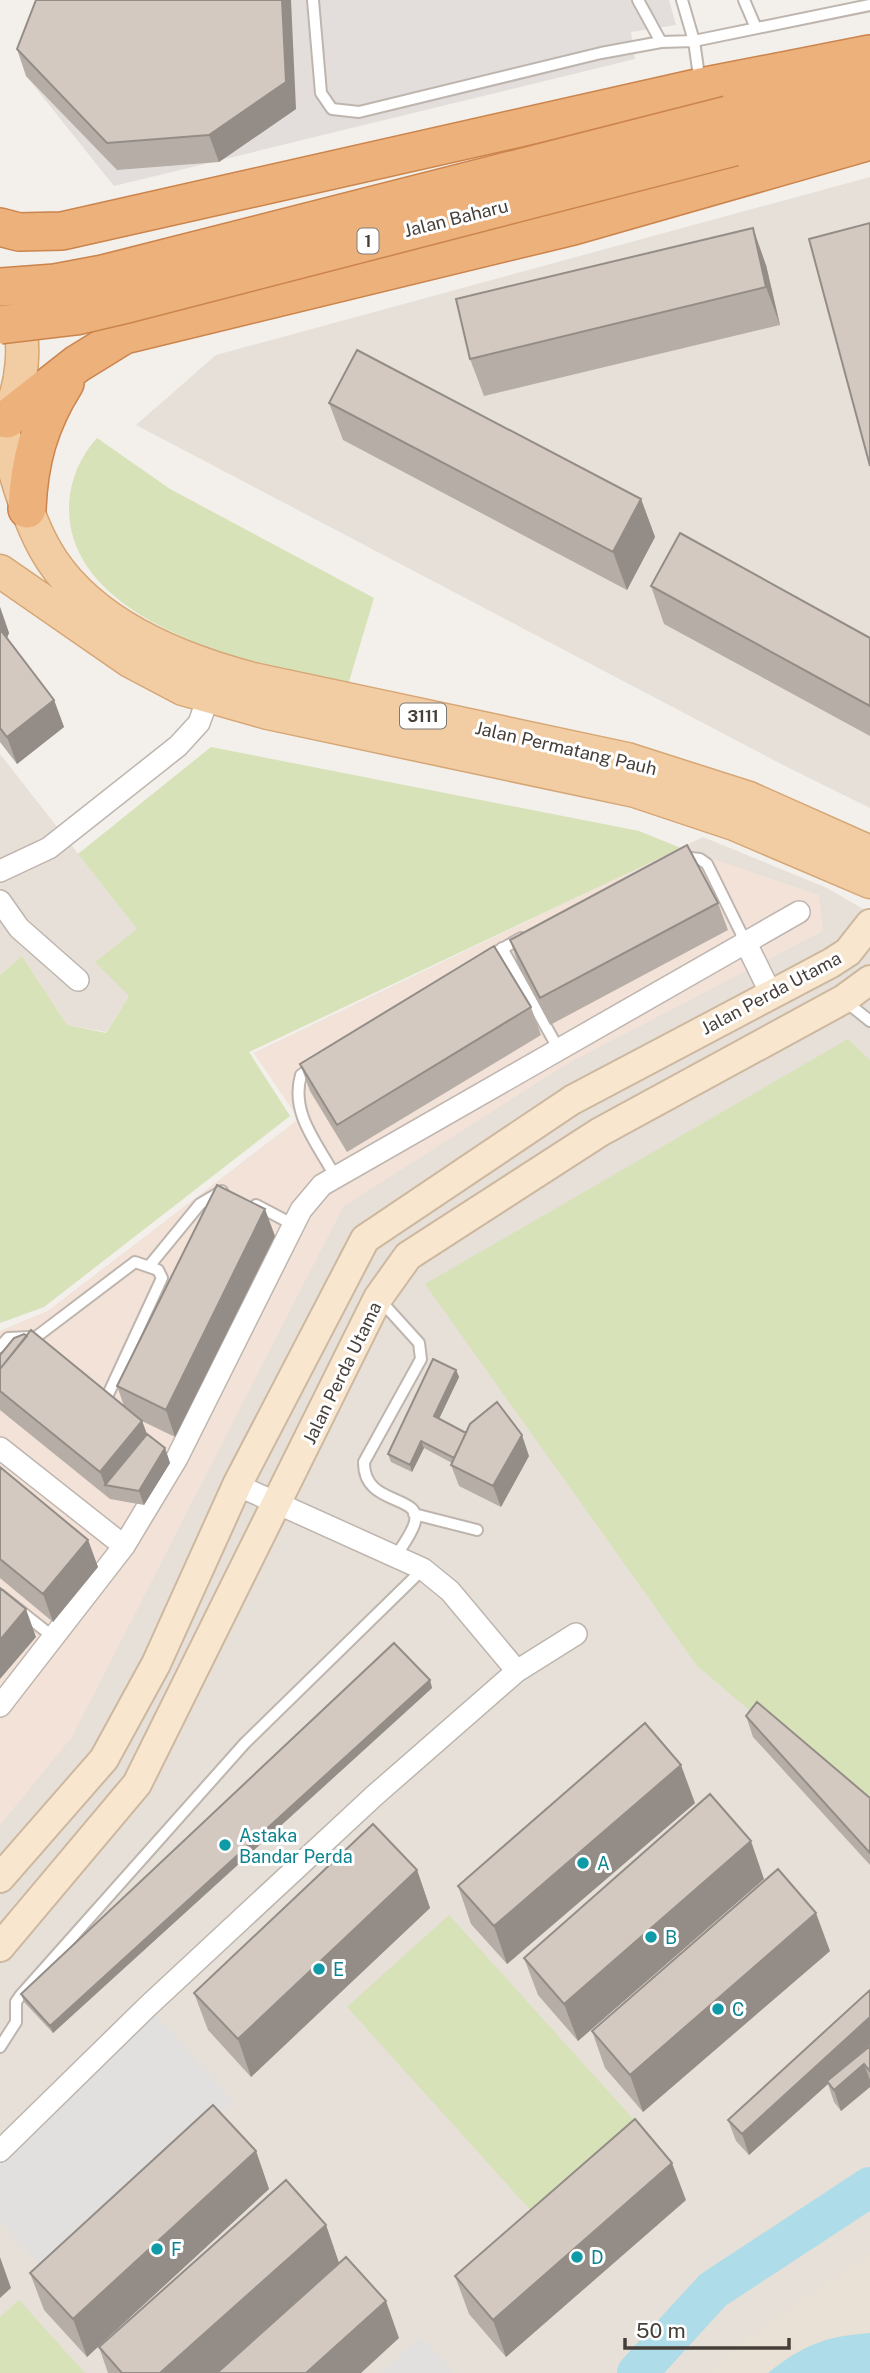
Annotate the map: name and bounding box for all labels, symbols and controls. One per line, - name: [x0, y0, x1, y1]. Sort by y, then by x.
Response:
- street label: Jalan Baharu: [402, 195, 510, 241]
- road number: 1: [358, 229, 378, 254]
- road number: 3111: [400, 704, 446, 729]
- street label: Jalan Permatang Pauh: [473, 717, 659, 779]
- street label: Jalan Perda Utama: [697, 947, 845, 1039]
- street label: Jalan Perda Utama: [298, 1298, 386, 1448]
- place label: Astaka Bandar Perda: [239, 1825, 353, 1867]
- marker: Astaka Bandar Perda: [217, 1837, 233, 1853]
- place label: A: [597, 1853, 610, 1874]
- marker: A: [575, 1855, 591, 1871]
- place label: B: [665, 1927, 677, 1948]
- marker: B: [643, 1929, 659, 1945]
- place label: E: [333, 1959, 344, 1980]
- marker: E: [311, 1961, 327, 1977]
- place label: C: [732, 1999, 744, 2020]
- marker: C: [710, 2001, 726, 2017]
- place label: F: [171, 2239, 182, 2260]
- marker: F: [149, 2241, 165, 2257]
- place label: D: [591, 2247, 603, 2268]
- marker: D: [569, 2249, 585, 2265]
- scale bar: [625, 2306, 790, 2350]
- text: 50 m: [636, 2318, 686, 2343]

